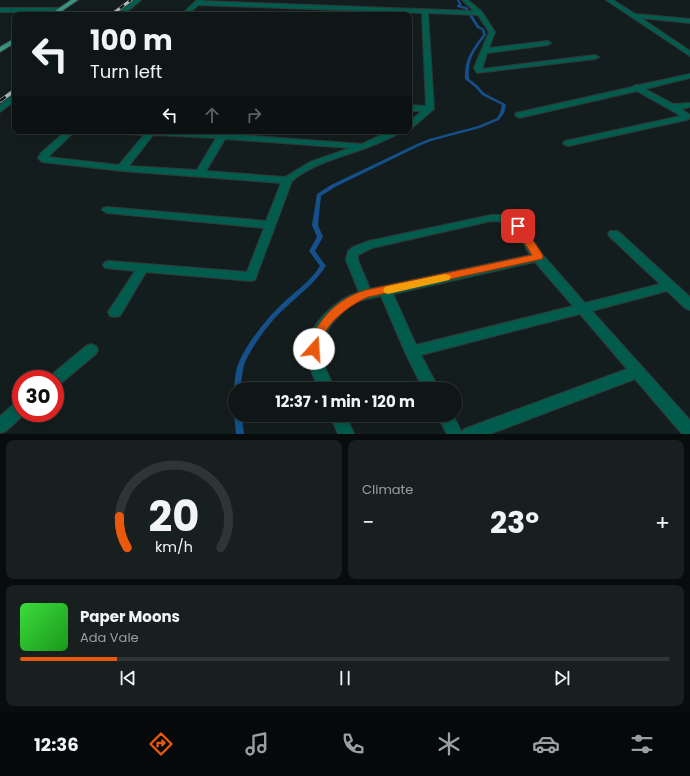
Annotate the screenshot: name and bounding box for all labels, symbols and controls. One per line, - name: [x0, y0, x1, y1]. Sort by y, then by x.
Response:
- text: 100 m: [90, 21, 173, 60]
- icon: left: [24, 28, 76, 80]
- text: Turn left: [90, 59, 162, 84]
- icon: left: [159, 104, 181, 126]
- icon: ahead: [201, 104, 223, 126]
- icon: right: [243, 104, 265, 126]
- pin: [501, 209, 535, 243]
- icon: arrive: [507, 215, 529, 237]
- position arrow: [293, 328, 335, 370]
- speed limit sign: 30: [12, 370, 64, 422]
- text: 12:37 · 1 min · 120 m: [275, 391, 415, 412]
- text: Climate: [362, 480, 413, 499]
- text: 20: [149, 486, 199, 545]
- text: 23°: [490, 501, 539, 544]
- text: −: [362, 507, 374, 538]
- text: +: [655, 507, 670, 538]
- text: km/h: [155, 536, 193, 556]
- text: Paper Moons: [80, 606, 180, 627]
- text: Ada Vale: [80, 628, 139, 647]
- icon: previous: [117, 667, 139, 689]
- icon: pause: [334, 667, 356, 689]
- icon: next: [551, 667, 573, 689]
- icon: directions: [147, 730, 175, 758]
- icon: music: [243, 730, 271, 758]
- icon: phone: [339, 730, 367, 758]
- icon: climate: [435, 730, 463, 758]
- icon: car: [532, 730, 560, 758]
- icon: filters: [628, 730, 656, 758]
- text: 12:36: [34, 732, 79, 757]

